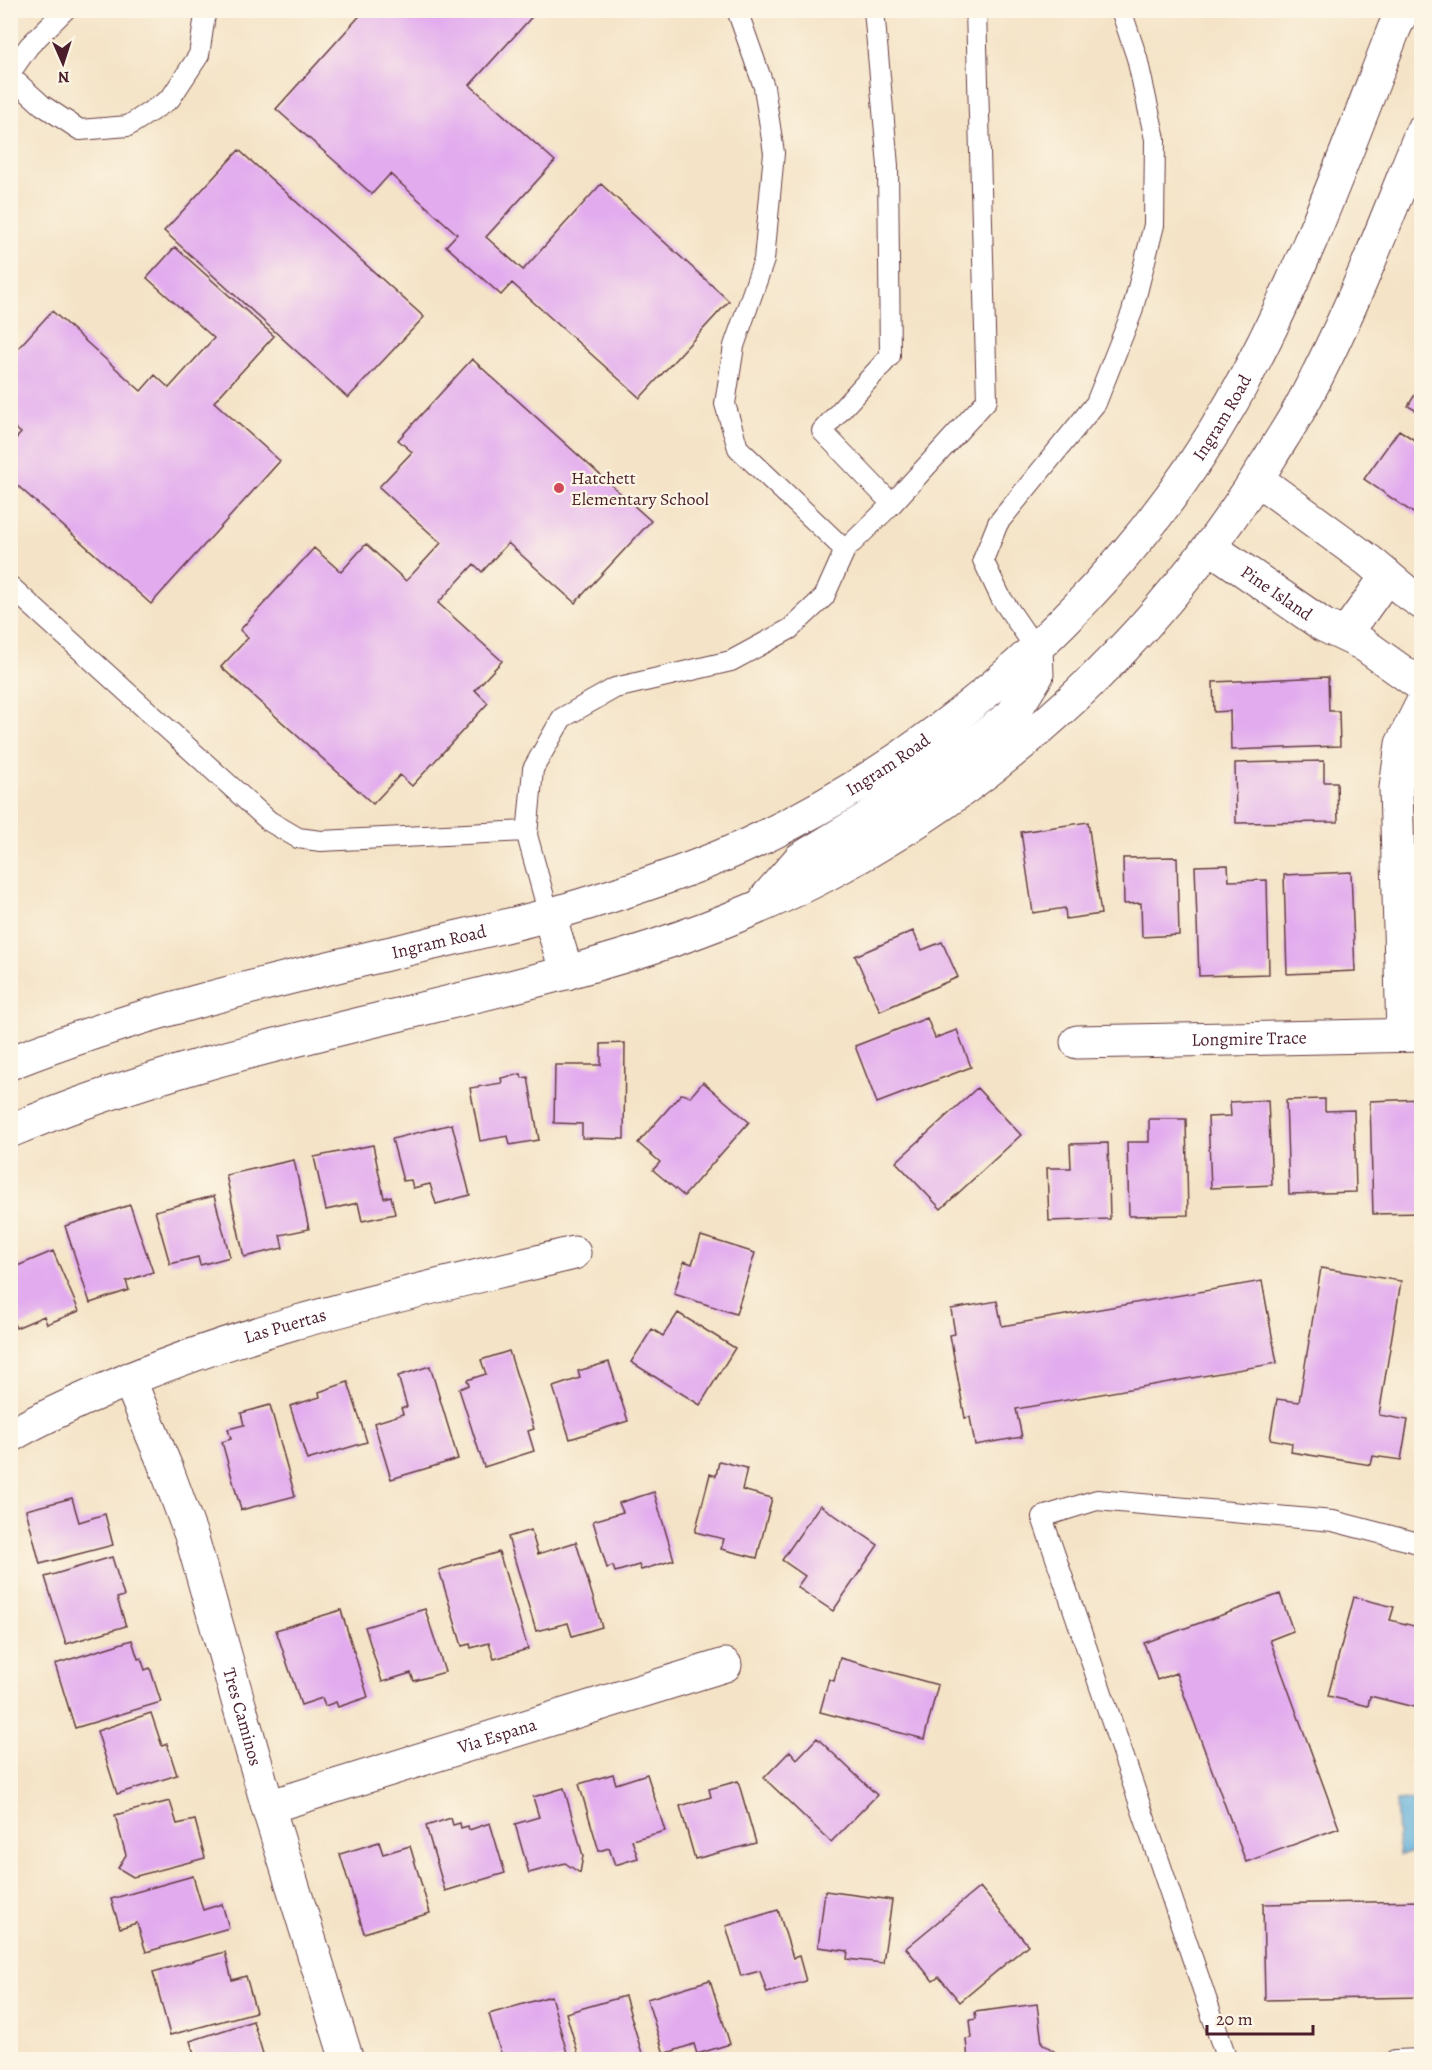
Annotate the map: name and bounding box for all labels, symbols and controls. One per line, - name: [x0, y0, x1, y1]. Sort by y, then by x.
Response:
- north arrow: [33, 33, 93, 93]
- text: N: [57, 66, 70, 88]
- street label: Ingram Road: [1187, 370, 1257, 465]
- place label: Hatchett Elementary School: [571, 466, 709, 511]
- marker: Hatchett Elementary School: [552, 481, 566, 495]
- street label: Pine Island: [1236, 560, 1318, 626]
- street label: Ingram Road: [841, 728, 935, 801]
- street label: Ingram Road: [389, 919, 489, 965]
- street label: Longmire Trace: [1191, 1025, 1307, 1052]
- street label: Las Puertas: [241, 1303, 329, 1349]
- street label: Tres Caminos: [217, 1665, 268, 1769]
- street label: Via Espana: [454, 1712, 540, 1760]
- scale bar: [1207, 1998, 1314, 2036]
- text: 20 m: [1216, 2007, 1253, 2031]

